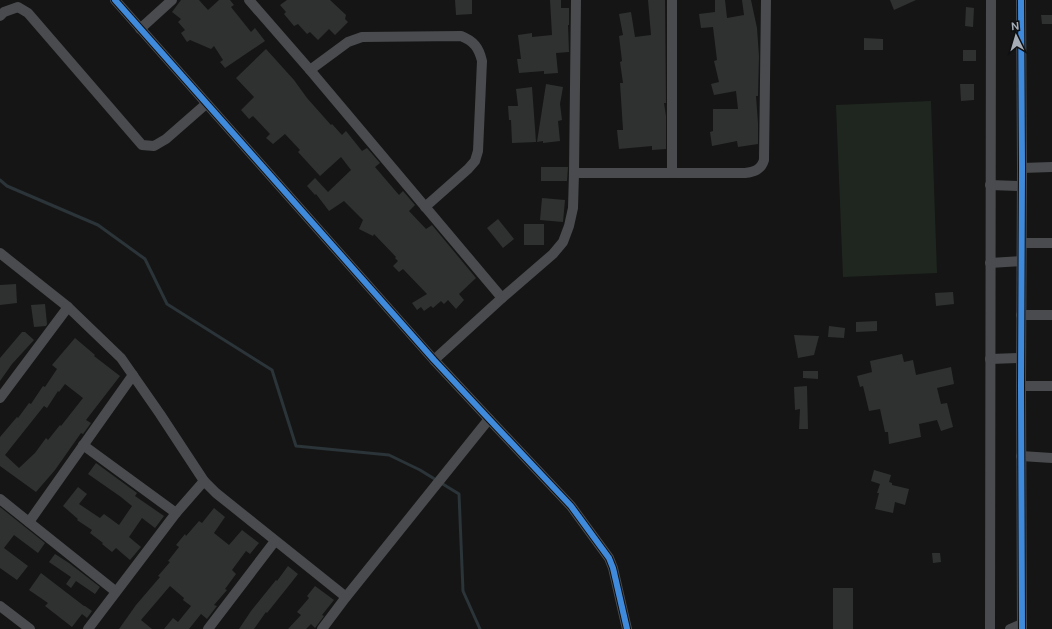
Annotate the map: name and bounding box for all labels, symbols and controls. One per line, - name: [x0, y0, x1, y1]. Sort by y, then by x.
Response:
- north arrow: [996, 16, 1036, 56]
- text: N: [1011, 19, 1020, 33]

